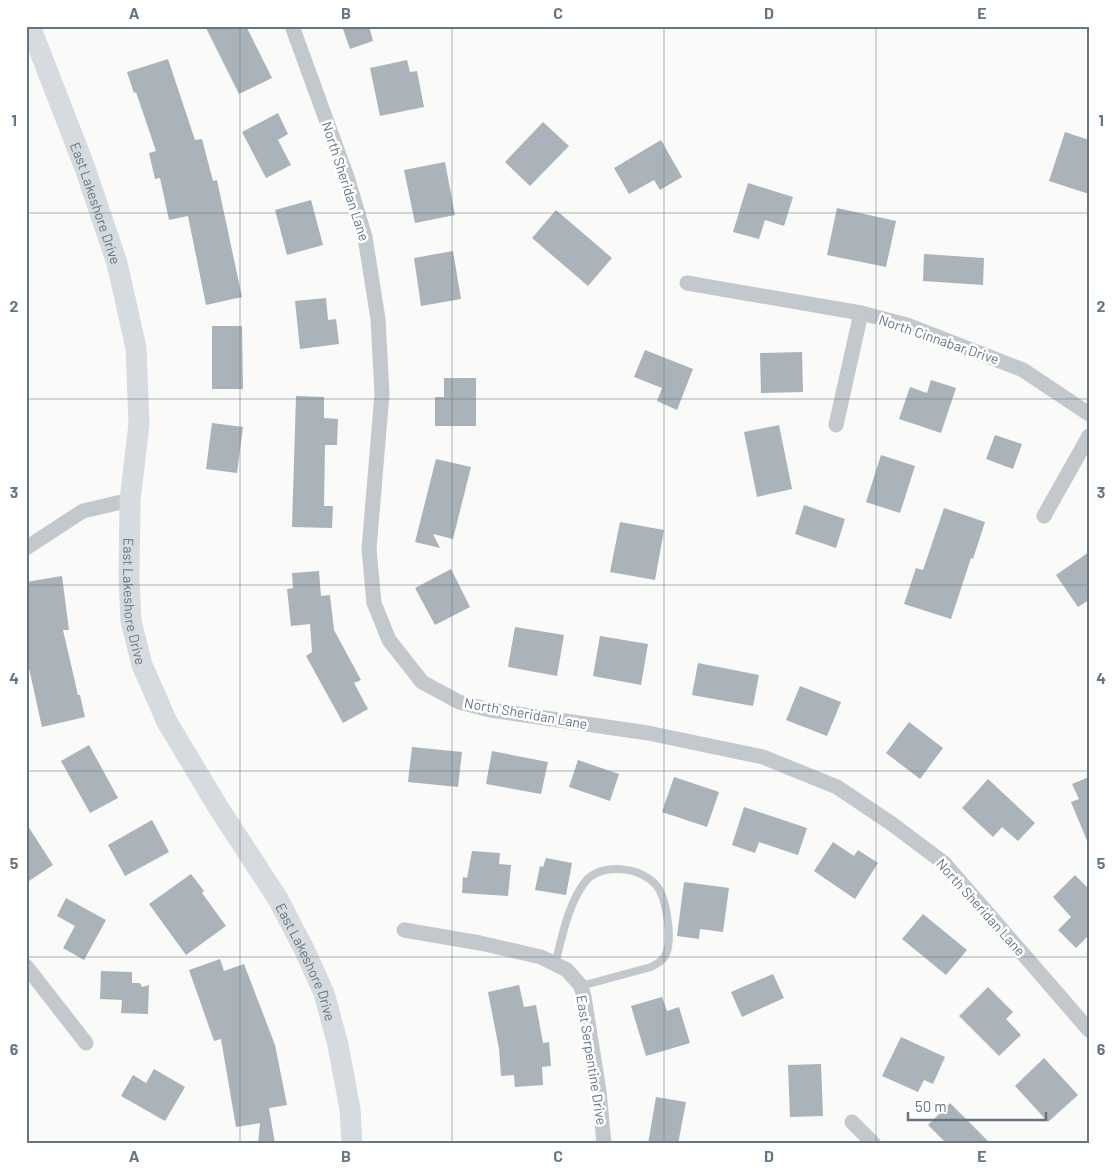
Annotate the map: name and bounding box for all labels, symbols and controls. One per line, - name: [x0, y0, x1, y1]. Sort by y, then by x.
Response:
- text: A: [129, 3, 140, 22]
- text: B: [341, 3, 351, 22]
- text: C: [553, 3, 563, 22]
- text: D: [764, 3, 774, 22]
- text: E: [977, 3, 987, 22]
- text: 1: [11, 110, 17, 129]
- text: 1: [1098, 110, 1104, 129]
- street label: North Sheridan Lane: [319, 119, 373, 243]
- street label: East Lakeshore Drive: [67, 140, 125, 266]
- text: 2: [10, 296, 19, 315]
- text: 2: [1097, 296, 1106, 315]
- street label: North Cinnabar Drive: [877, 310, 1001, 368]
- text: 3: [10, 482, 18, 501]
- text: 3: [1097, 482, 1105, 501]
- street label: East Lakeshore Drive: [120, 538, 150, 666]
- text: 4: [9, 668, 19, 687]
- text: 4: [1096, 668, 1106, 687]
- street label: North Sheridan Lane: [463, 694, 589, 732]
- text: 5: [10, 853, 19, 872]
- text: 5: [1097, 853, 1106, 872]
- street label: North Sheridan Lane: [933, 855, 1029, 959]
- street label: East Lakeshore Drive: [273, 900, 340, 1023]
- street label: East Serpentine Drive: [573, 994, 611, 1126]
- text: 6: [10, 1039, 19, 1058]
- text: 6: [1097, 1039, 1106, 1058]
- scale bar: [908, 1090, 1045, 1122]
- text: 50 m: [915, 1097, 947, 1115]
- text: A: [129, 1146, 140, 1165]
- text: B: [341, 1146, 351, 1165]
- text: C: [553, 1146, 563, 1165]
- text: D: [764, 1146, 774, 1165]
- text: E: [977, 1146, 987, 1165]

